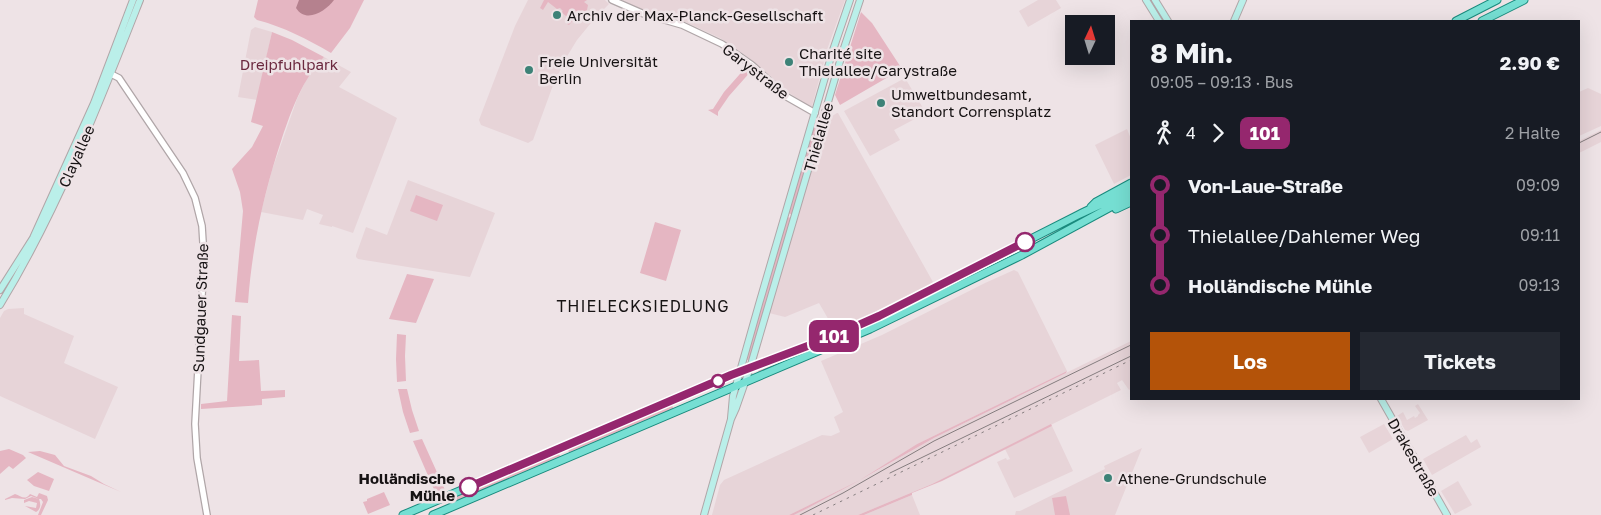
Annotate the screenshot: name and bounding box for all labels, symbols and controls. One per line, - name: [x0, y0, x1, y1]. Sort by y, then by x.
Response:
- place label: Archiv der Max-Planck-Gesellschaft: [567, 6, 824, 24]
- marker: Archiv der Max-Planck-Gesellschaft: [551, 9, 563, 21]
- north arrow: [1065, 15, 1115, 65]
- map controls: [1065, 15, 1115, 65]
- text: 8 Min.: [1150, 36, 1233, 69]
- street label: Garystraße: [719, 40, 793, 103]
- place label: Charité site Thielallee/Garystraße: [799, 44, 957, 79]
- text: 2.90 €: [1500, 51, 1560, 74]
- place label: Freie Universität Berlin: [539, 52, 658, 87]
- park label: Dreipfuhlpark: [240, 55, 339, 73]
- marker: Charité site Thielallee/Garystraße: [783, 56, 795, 68]
- marker: Freie Universität Berlin: [523, 64, 535, 76]
- text: 09:05 – 09:13 · Bus: [1150, 72, 1293, 92]
- place label: Umweltbundesamt, Standort Corrensplatz: [891, 85, 1051, 120]
- marker: Umweltbundesamt, Standort Corrensplatz: [875, 97, 887, 109]
- street label: Thielallee: [800, 100, 837, 174]
- icon: walk: [1150, 119, 1178, 147]
- icon: forward: [1204, 119, 1232, 147]
- street label: Clayallee: [54, 122, 98, 190]
- text: 101: [1250, 122, 1280, 144]
- text: 4: [1186, 123, 1196, 143]
- text: 2 Halte: [1505, 123, 1560, 143]
- text: Von-Laue-Straße: [1188, 174, 1343, 197]
- text: 09:09: [1516, 175, 1560, 195]
- text: Thielallee/Dahlemer Weg: [1188, 224, 1420, 247]
- text: 09:11: [1520, 225, 1560, 245]
- unlabelled marker: [1015, 232, 1035, 252]
- street label: Sundgauer Straße: [189, 243, 211, 373]
- text: Holländische Mühle: [1188, 274, 1372, 297]
- text: 09:13: [1518, 275, 1560, 295]
- district label: THIELECKSIEDLUNG: [556, 296, 730, 316]
- line badge: 101: [805, 320, 863, 352]
- text: 101: [819, 325, 849, 347]
- button: Los: [1150, 332, 1350, 390]
- button: Tickets: [1360, 332, 1560, 390]
- unlabelled marker: [711, 374, 725, 388]
- street label: Drakestraße: [1384, 415, 1444, 499]
- place label: Holländische Mühle: [358, 469, 455, 504]
- place label: Athene-Grundschule: [1118, 469, 1267, 487]
- marker: Athene-Grundschule: [1102, 472, 1114, 484]
- marker: Holländische Mühle: [459, 477, 479, 497]

